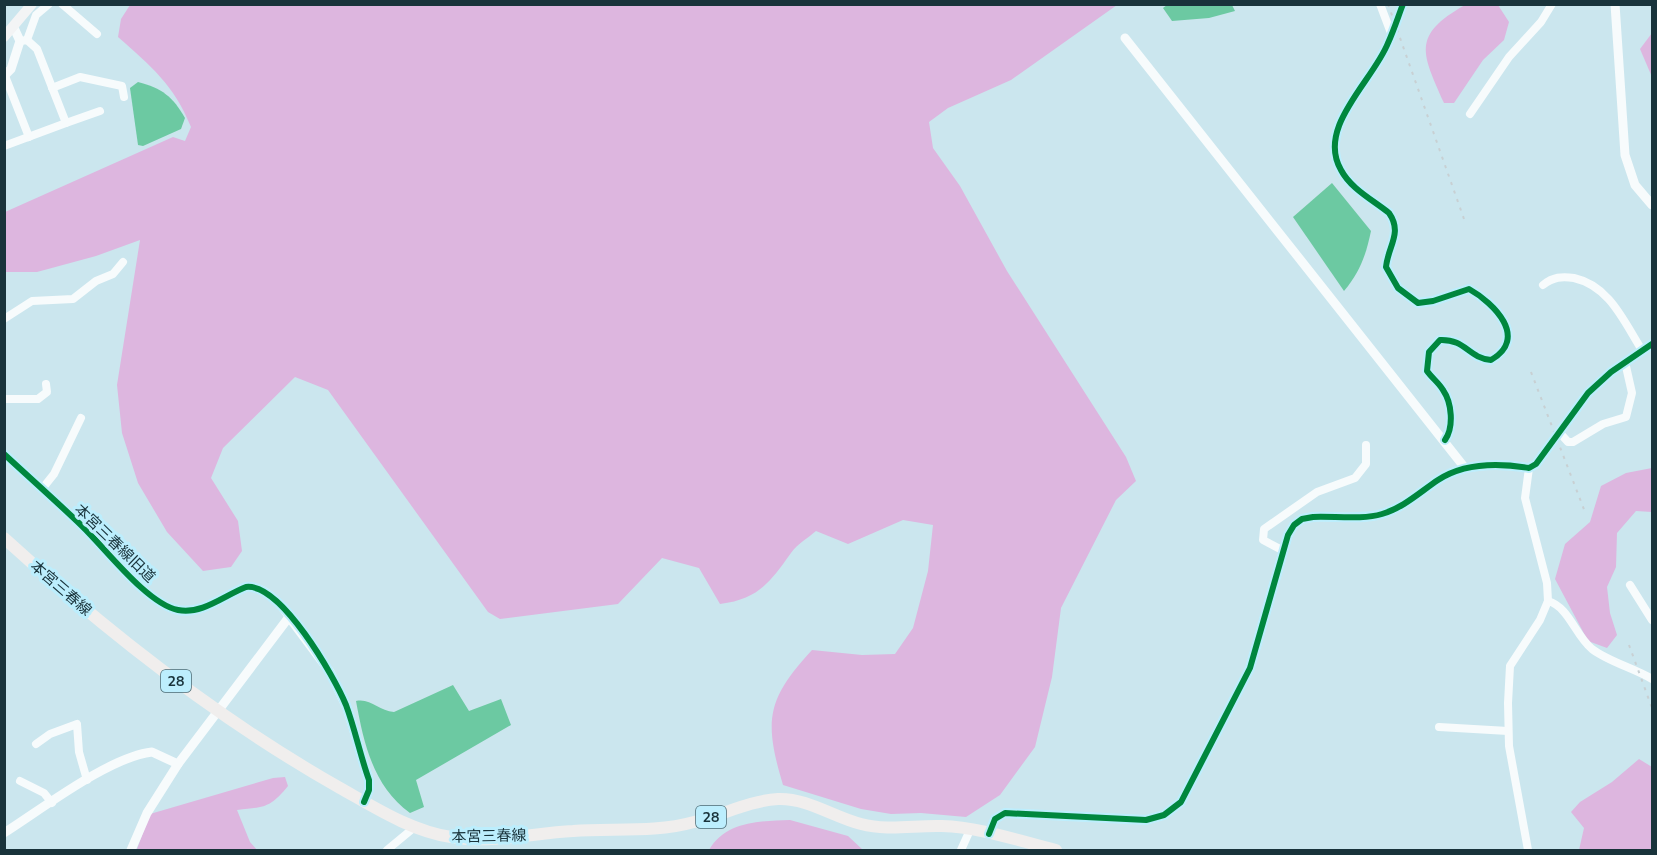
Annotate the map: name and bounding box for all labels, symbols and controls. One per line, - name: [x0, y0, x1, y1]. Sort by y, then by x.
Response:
- street label: 本宮三春線旧道: [70, 499, 160, 587]
- street label: 本宮三春線: [26, 556, 96, 620]
- road number: 28: [161, 670, 191, 692]
- road number: 28: [696, 806, 726, 828]
- street label: 本宮三春線: [451, 825, 527, 847]

